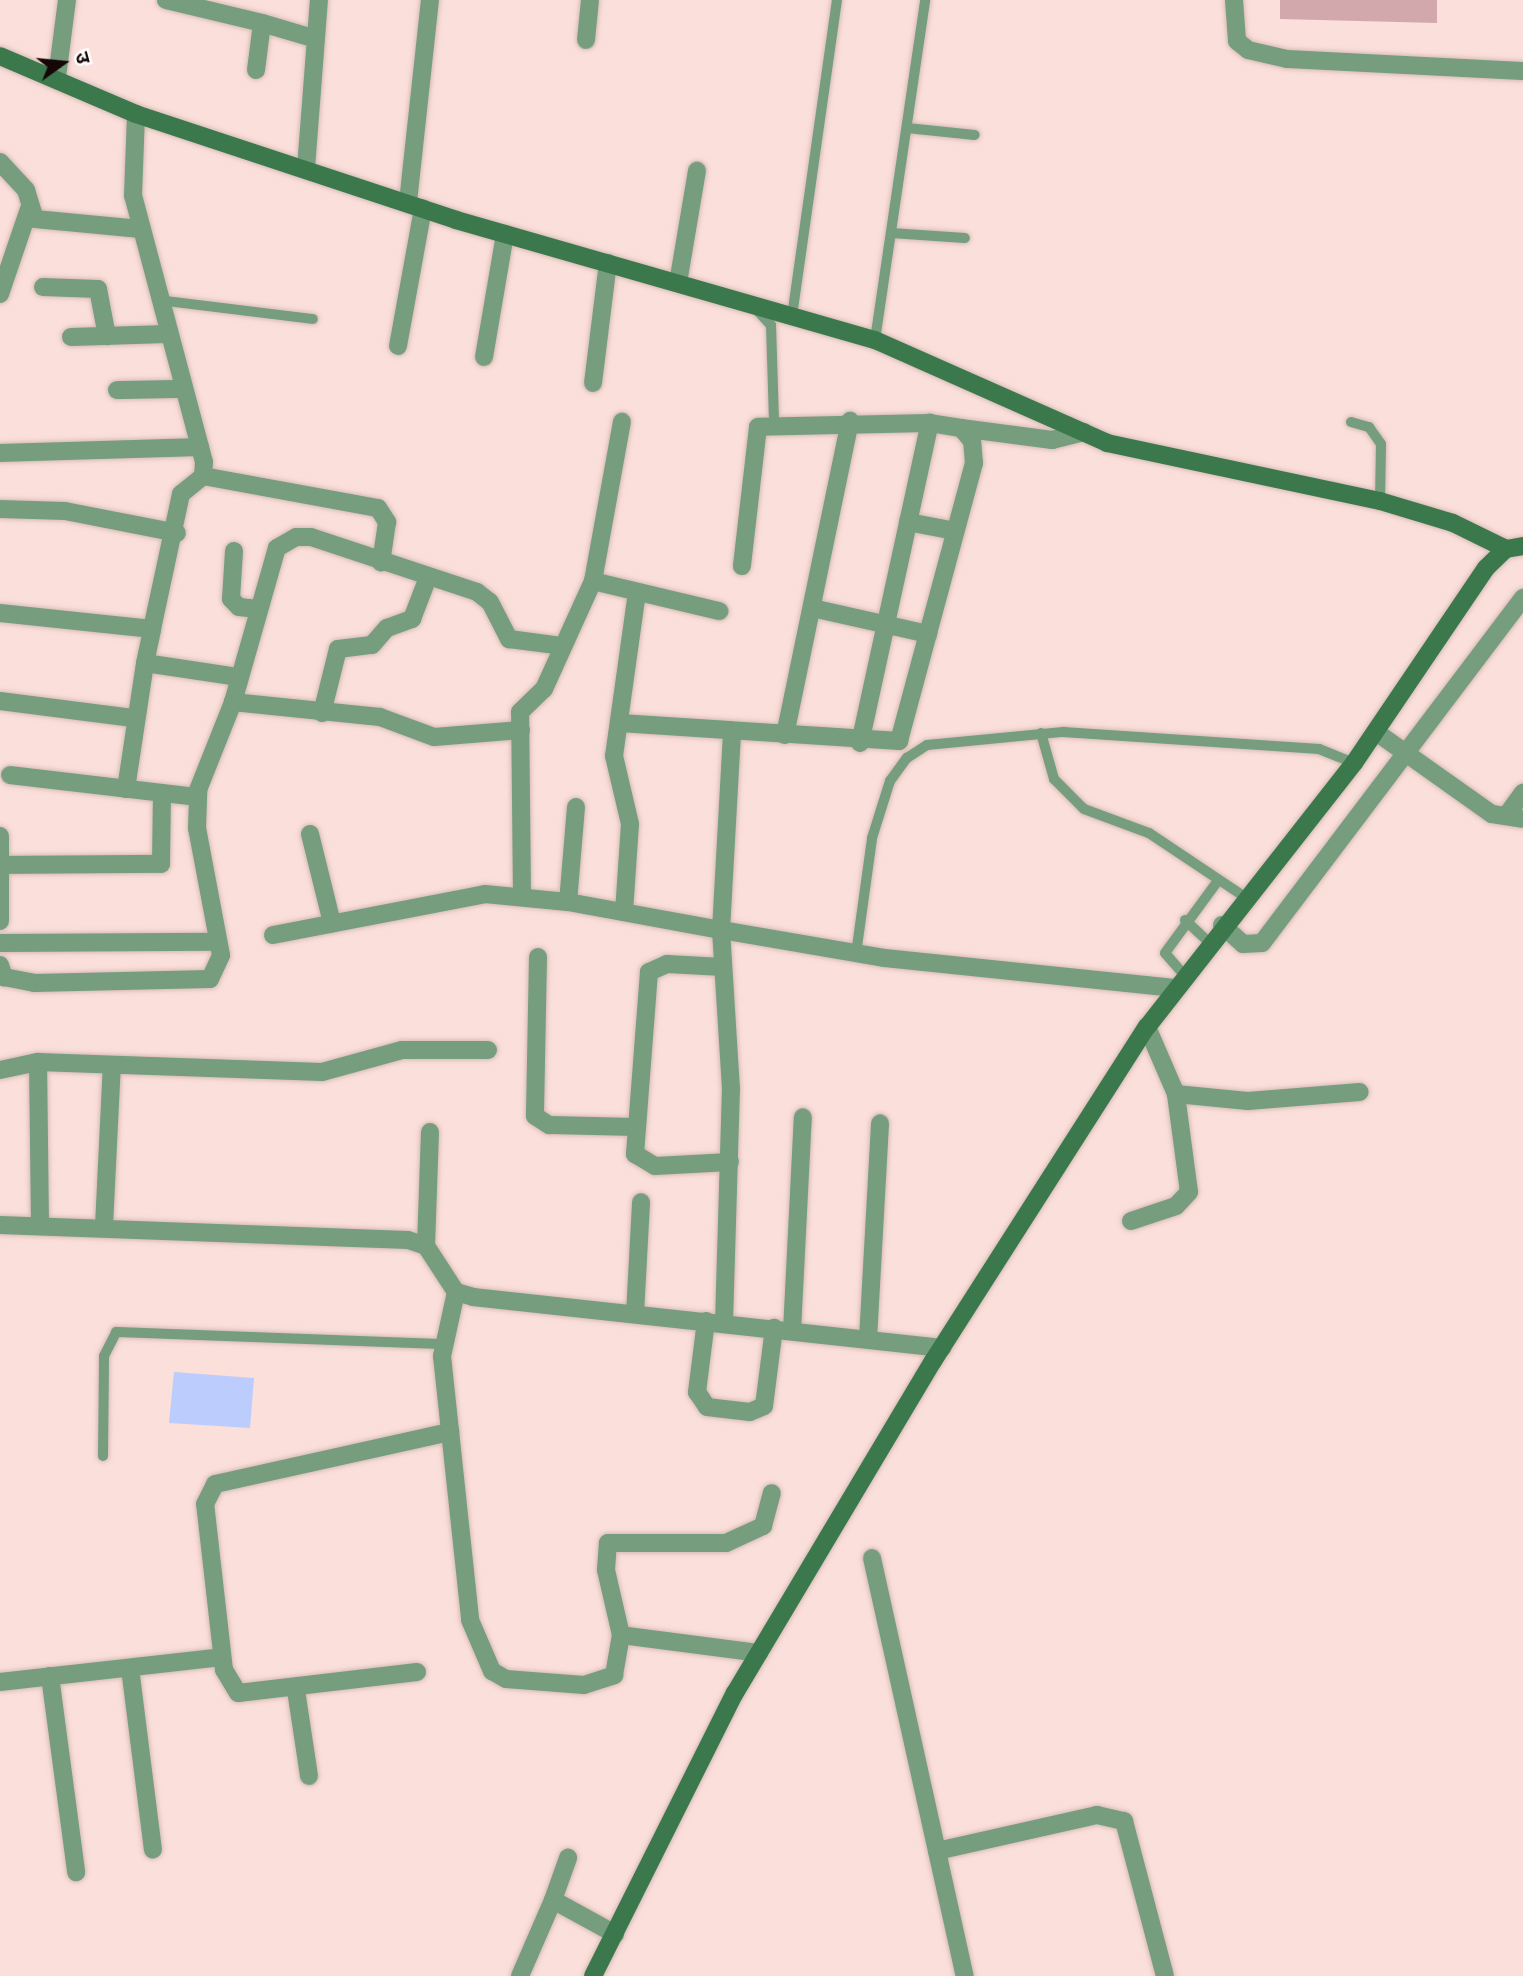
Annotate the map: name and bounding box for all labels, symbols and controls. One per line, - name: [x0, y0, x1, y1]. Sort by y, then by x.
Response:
- north arrow: [28, 28, 98, 98]
- text: उ: [71, 49, 95, 66]

